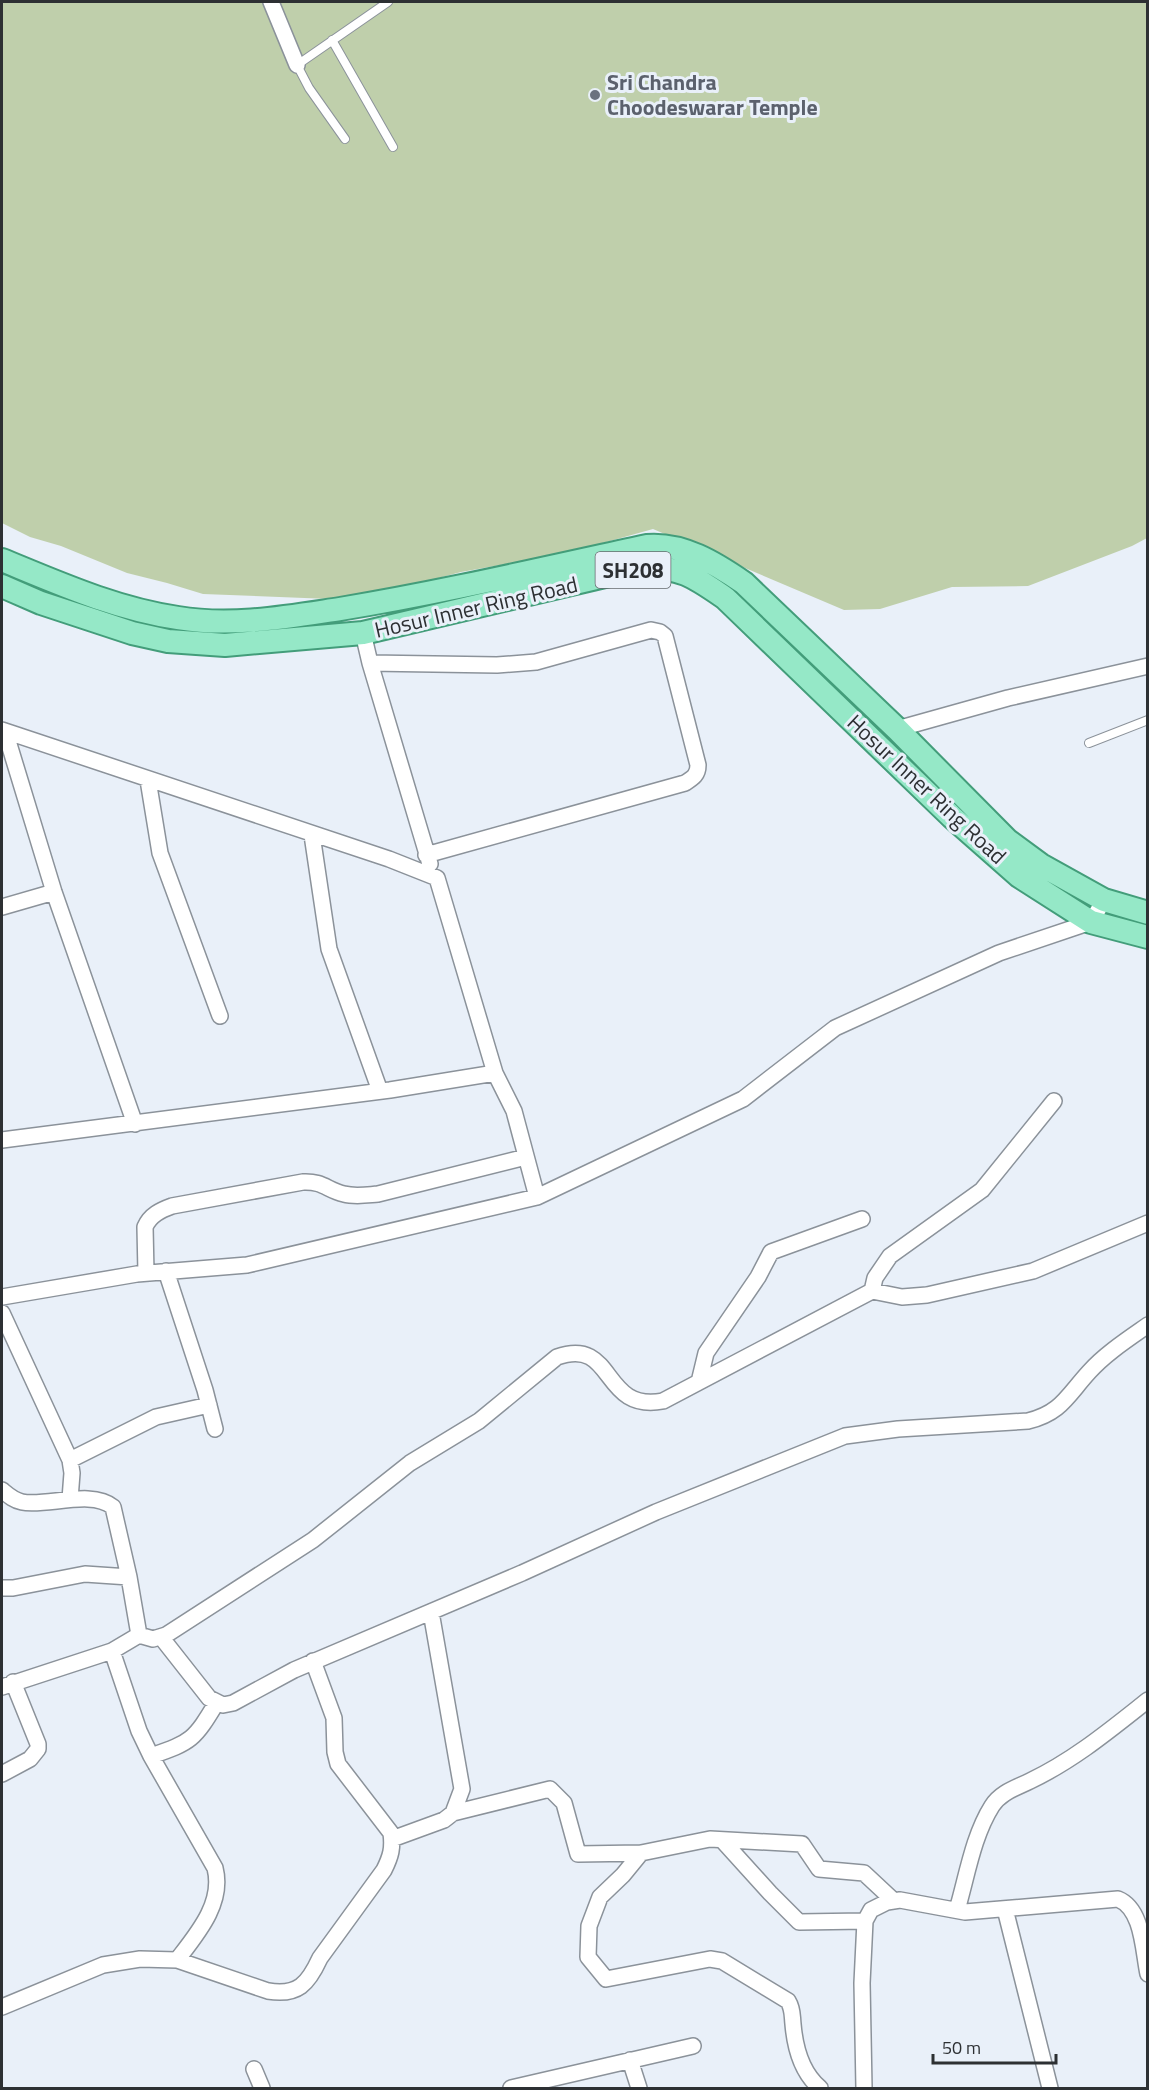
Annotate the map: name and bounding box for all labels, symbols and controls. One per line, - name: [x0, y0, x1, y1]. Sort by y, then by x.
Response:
- place label: Sri Chandra Choodeswarar Temple: [607, 65, 818, 124]
- marker: Sri Chandra Choodeswarar Temple: [588, 88, 602, 102]
- road number: SH208: [596, 552, 670, 588]
- street label: Hosur Inner Ring Road: [371, 567, 581, 647]
- street label: Hosur Inner Ring Road: [840, 706, 1014, 872]
- scale bar: [933, 2027, 1056, 2065]
- text: 50 m: [942, 2034, 981, 2061]

